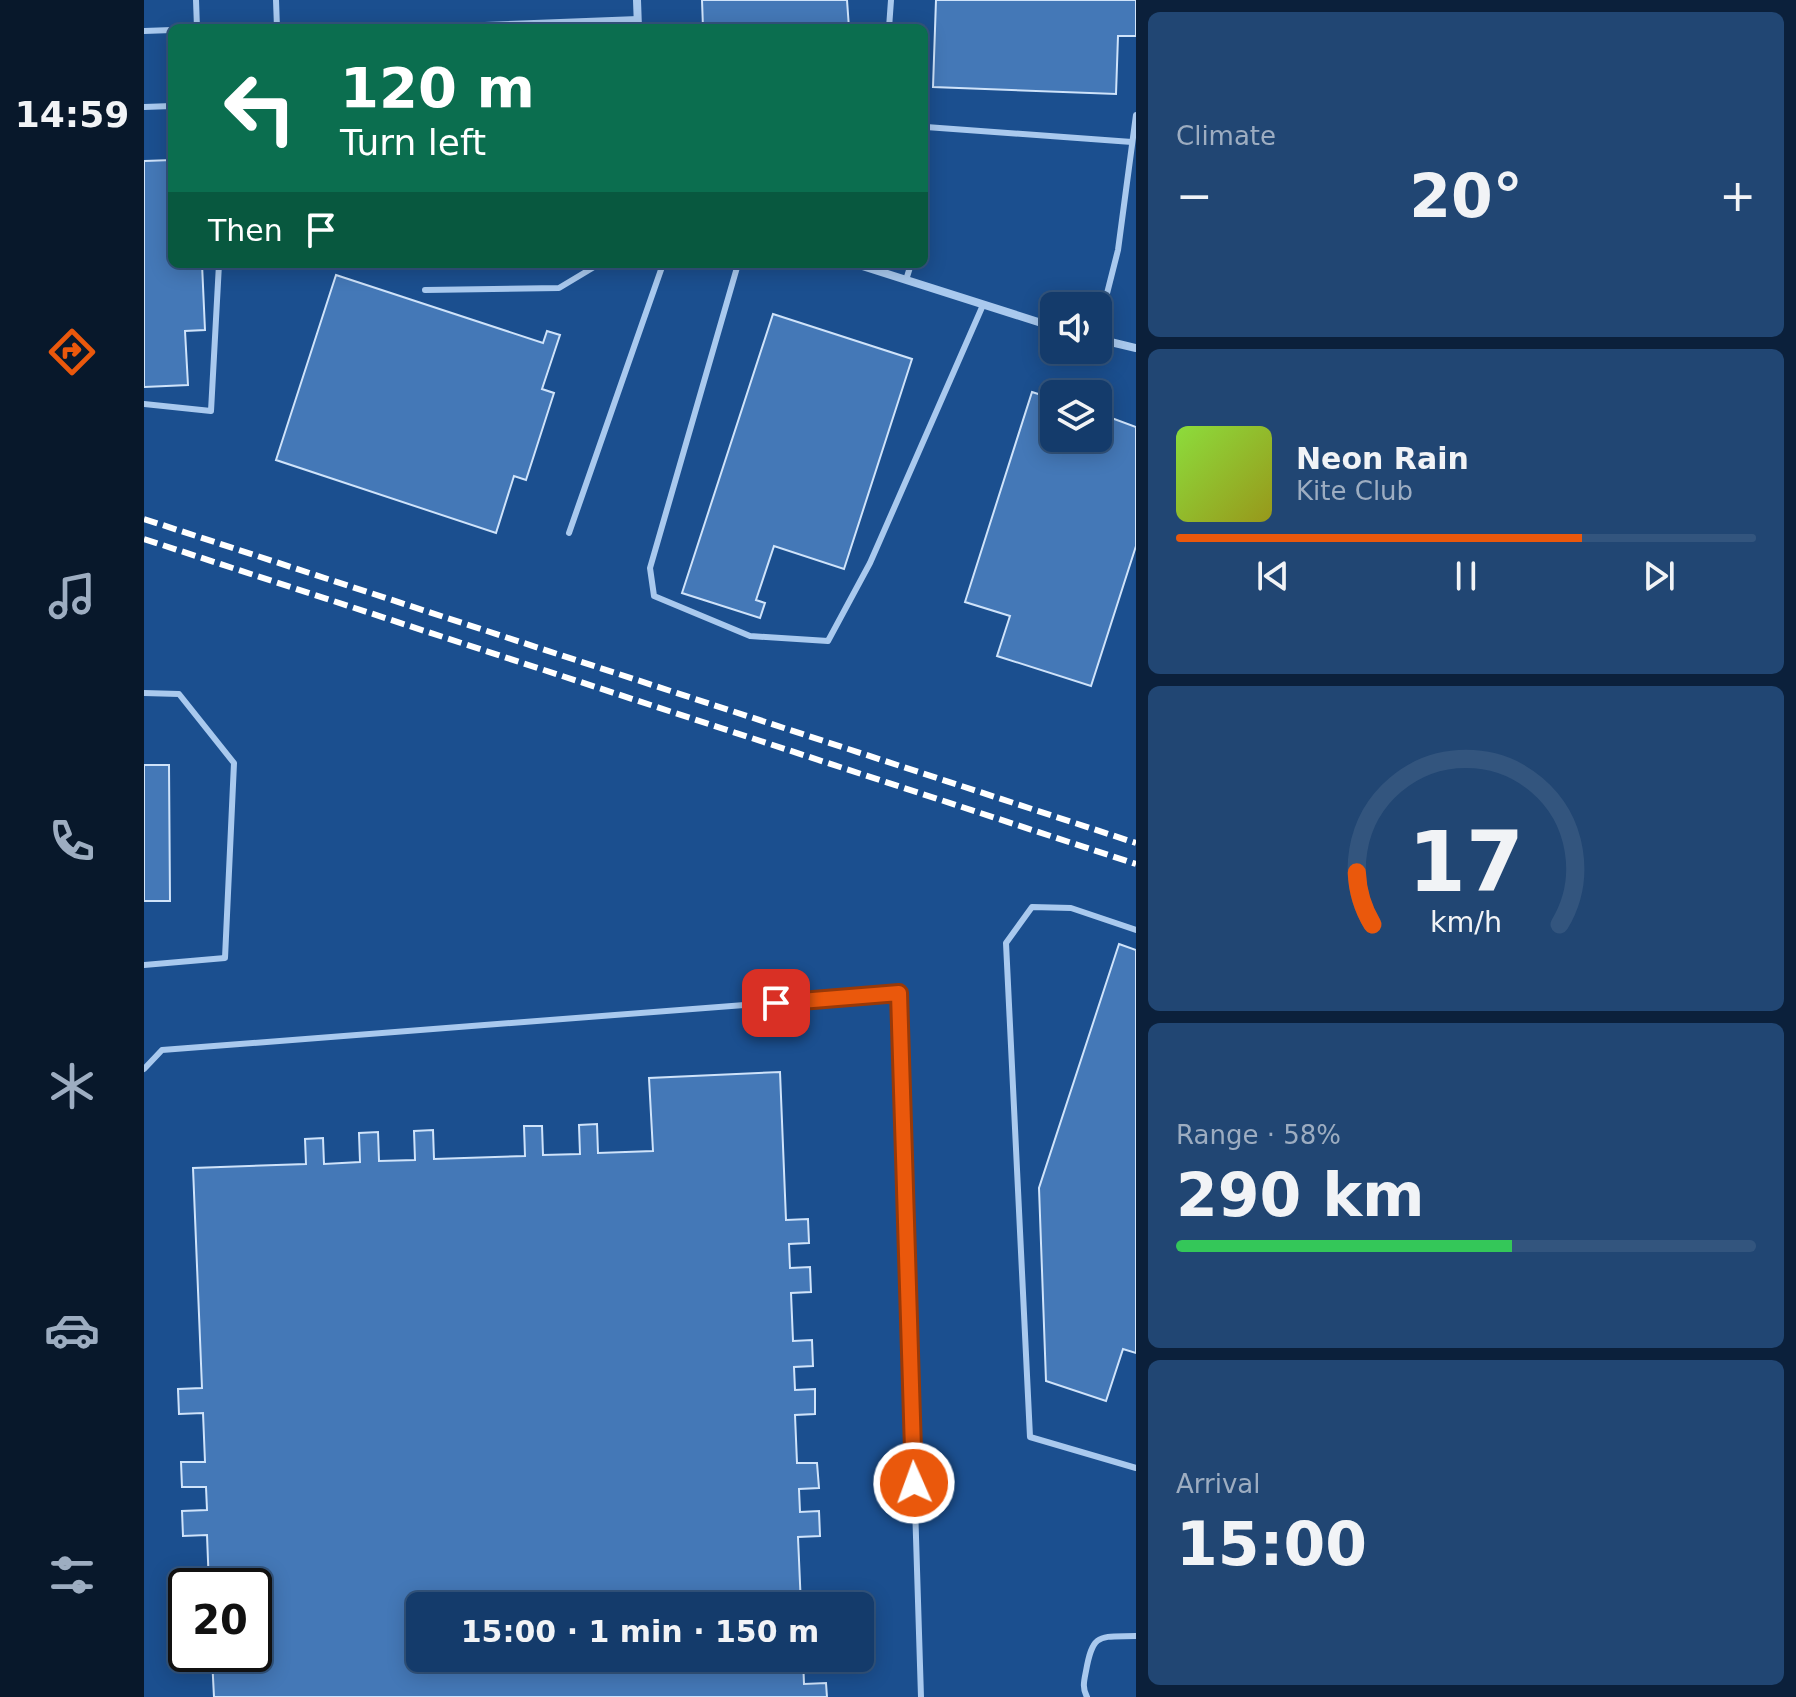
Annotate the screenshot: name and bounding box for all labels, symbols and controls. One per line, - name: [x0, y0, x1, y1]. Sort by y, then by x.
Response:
- text: 120 m: [340, 55, 535, 120]
- icon: left: [208, 56, 312, 160]
- text: 14:59: [15, 94, 129, 135]
- text: Climate: [1176, 121, 1276, 151]
- text: Turn left: [340, 122, 486, 163]
- text: 20°: [1409, 161, 1523, 231]
- text: −: [1176, 170, 1213, 221]
- text: +: [1719, 170, 1756, 221]
- icon: arrive: [299, 208, 343, 252]
- text: Then: [208, 213, 283, 248]
- map controls: [1040, 292, 1112, 452]
- button: sound: [1040, 292, 1112, 364]
- icon: directions: [44, 324, 100, 380]
- button: layers: [1040, 380, 1112, 452]
- text: Neon Rain: [1296, 441, 1469, 476]
- text: Kite Club: [1296, 476, 1413, 506]
- icon: previous: [1251, 554, 1295, 598]
- icon: pause: [1444, 554, 1488, 598]
- icon: next: [1637, 554, 1681, 598]
- icon: music: [44, 568, 100, 624]
- icon: phone: [44, 813, 100, 869]
- text: 17: [1408, 813, 1524, 910]
- text: km/h: [1430, 905, 1502, 939]
- pin: [742, 969, 810, 1037]
- icon: arrive: [754, 981, 798, 1025]
- icon: climate: [44, 1058, 100, 1114]
- text: Range · 58%: [1176, 1120, 1341, 1150]
- text: 290 km: [1176, 1160, 1425, 1230]
- icon: car: [44, 1302, 100, 1358]
- position arrow: [872, 1441, 956, 1525]
- text: Arrival: [1176, 1469, 1260, 1499]
- text: 15:00: [1176, 1509, 1367, 1579]
- icon: filters: [44, 1547, 100, 1603]
- speed limit sign: 20: [168, 1568, 272, 1672]
- text: 15:00 · 1 min · 150 m: [461, 1614, 819, 1649]

